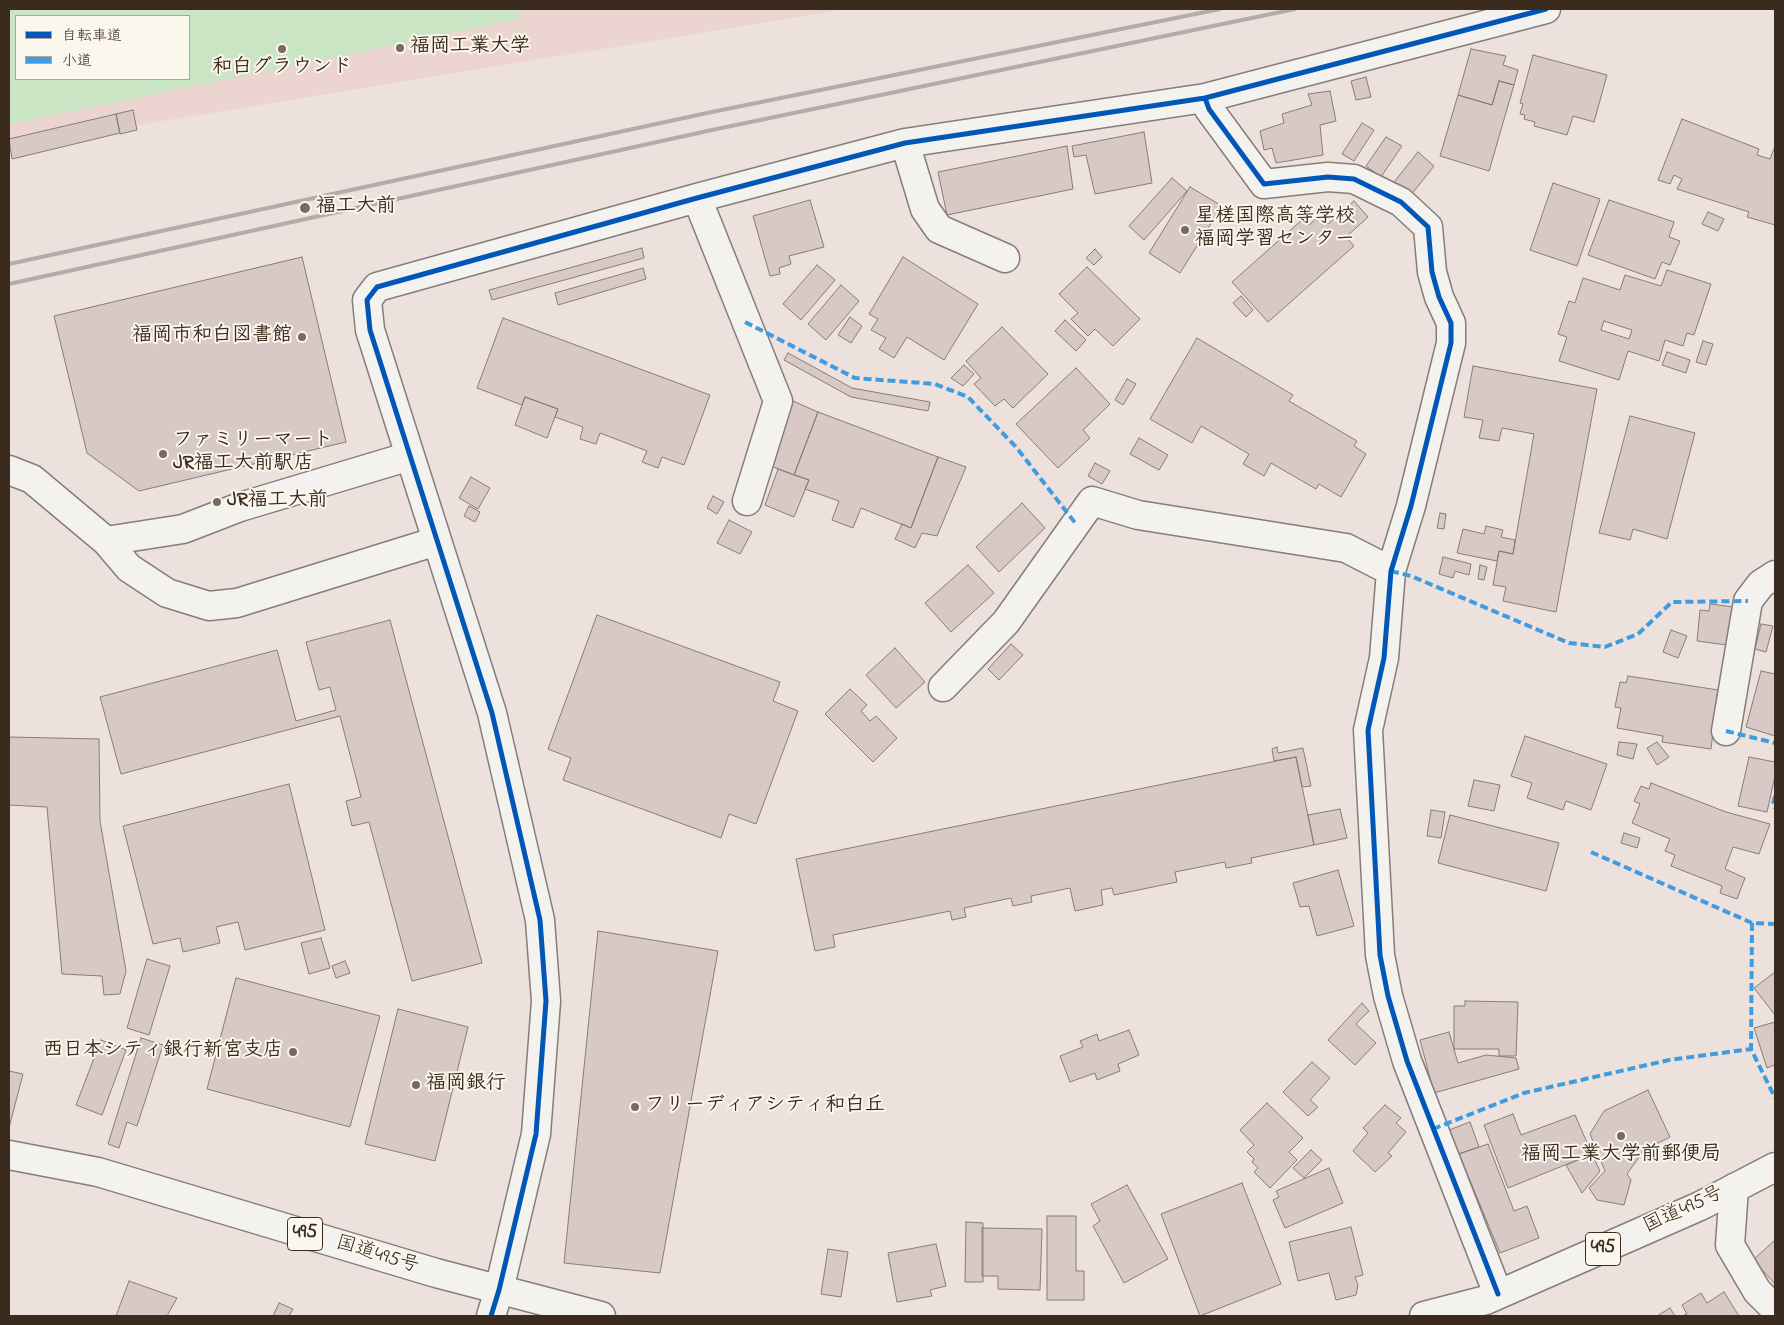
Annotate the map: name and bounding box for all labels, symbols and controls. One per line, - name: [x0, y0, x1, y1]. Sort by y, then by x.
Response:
- legend: [15, 15, 190, 80]
- text: 自転車道: [62, 25, 122, 47]
- place label: 福岡工業大学: [410, 36, 530, 60]
- marker: 福岡工業大学: [394, 42, 406, 54]
- marker: 和白グラウンド: [276, 43, 288, 55]
- text: 小道: [62, 50, 92, 72]
- place label: 和白グラウンド: [212, 57, 352, 81]
- place label: 福工大前: [316, 196, 396, 220]
- marker: 福工大前: [298, 201, 312, 215]
- place label: 星槎国際高等学校 福岡学習センター: [1195, 206, 1355, 253]
- marker: 星槎国際高等学校 福岡学習センター: [1179, 224, 1191, 236]
- place label: 福岡市和白図書館: [132, 325, 292, 349]
- marker: 福岡市和白図書館: [296, 331, 308, 343]
- place label: ファミリーマート JR福工大前駅店: [173, 430, 333, 477]
- marker: ファミリーマート JR福工大前駅店: [157, 448, 169, 460]
- place label: JR福工大前: [227, 490, 328, 514]
- marker: JR福工大前: [211, 496, 223, 508]
- place label: 西日本シティ銀行新宮支店: [43, 1040, 283, 1064]
- marker: 西日本シティ銀行新宮支店: [287, 1046, 299, 1058]
- place label: 福岡銀行: [426, 1073, 506, 1097]
- marker: 福岡銀行: [410, 1079, 422, 1091]
- place label: フリーディアシティ和白丘: [645, 1095, 885, 1119]
- marker: フリーディアシティ和白丘: [629, 1101, 641, 1113]
- marker: 福岡工業大学前郵便局: [1615, 1130, 1627, 1142]
- place label: 福岡工業大学前郵便局: [1521, 1144, 1721, 1168]
- street label: 国道495号: [1640, 1182, 1728, 1240]
- road number: 495: [288, 1218, 322, 1250]
- street label: 国道495号: [333, 1232, 421, 1280]
- road number: 495: [1586, 1232, 1620, 1266]

